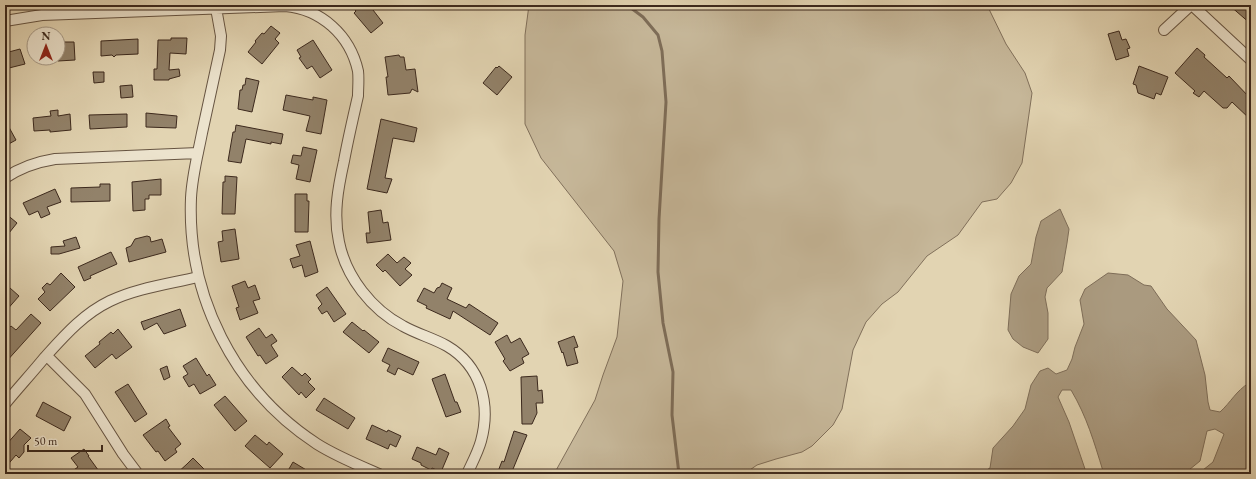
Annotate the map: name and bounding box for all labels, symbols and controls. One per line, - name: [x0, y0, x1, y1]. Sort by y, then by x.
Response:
- north arrow: [26, 26, 66, 66]
- text: N: [42, 29, 51, 43]
- scale bar: [28, 427, 102, 453]
- text: 50 m: [34, 433, 58, 449]

